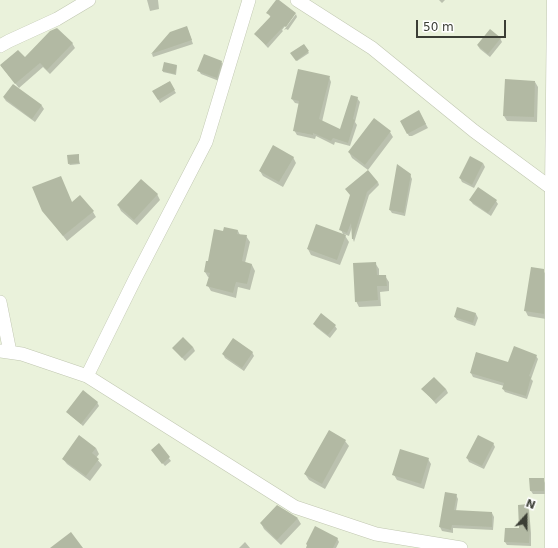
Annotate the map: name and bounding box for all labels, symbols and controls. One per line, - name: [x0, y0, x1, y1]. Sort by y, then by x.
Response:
- scale bar: [418, 12, 508, 38]
- text: 50 m: [423, 20, 454, 34]
- north arrow: [506, 496, 546, 536]
- text: N: [524, 497, 537, 512]

